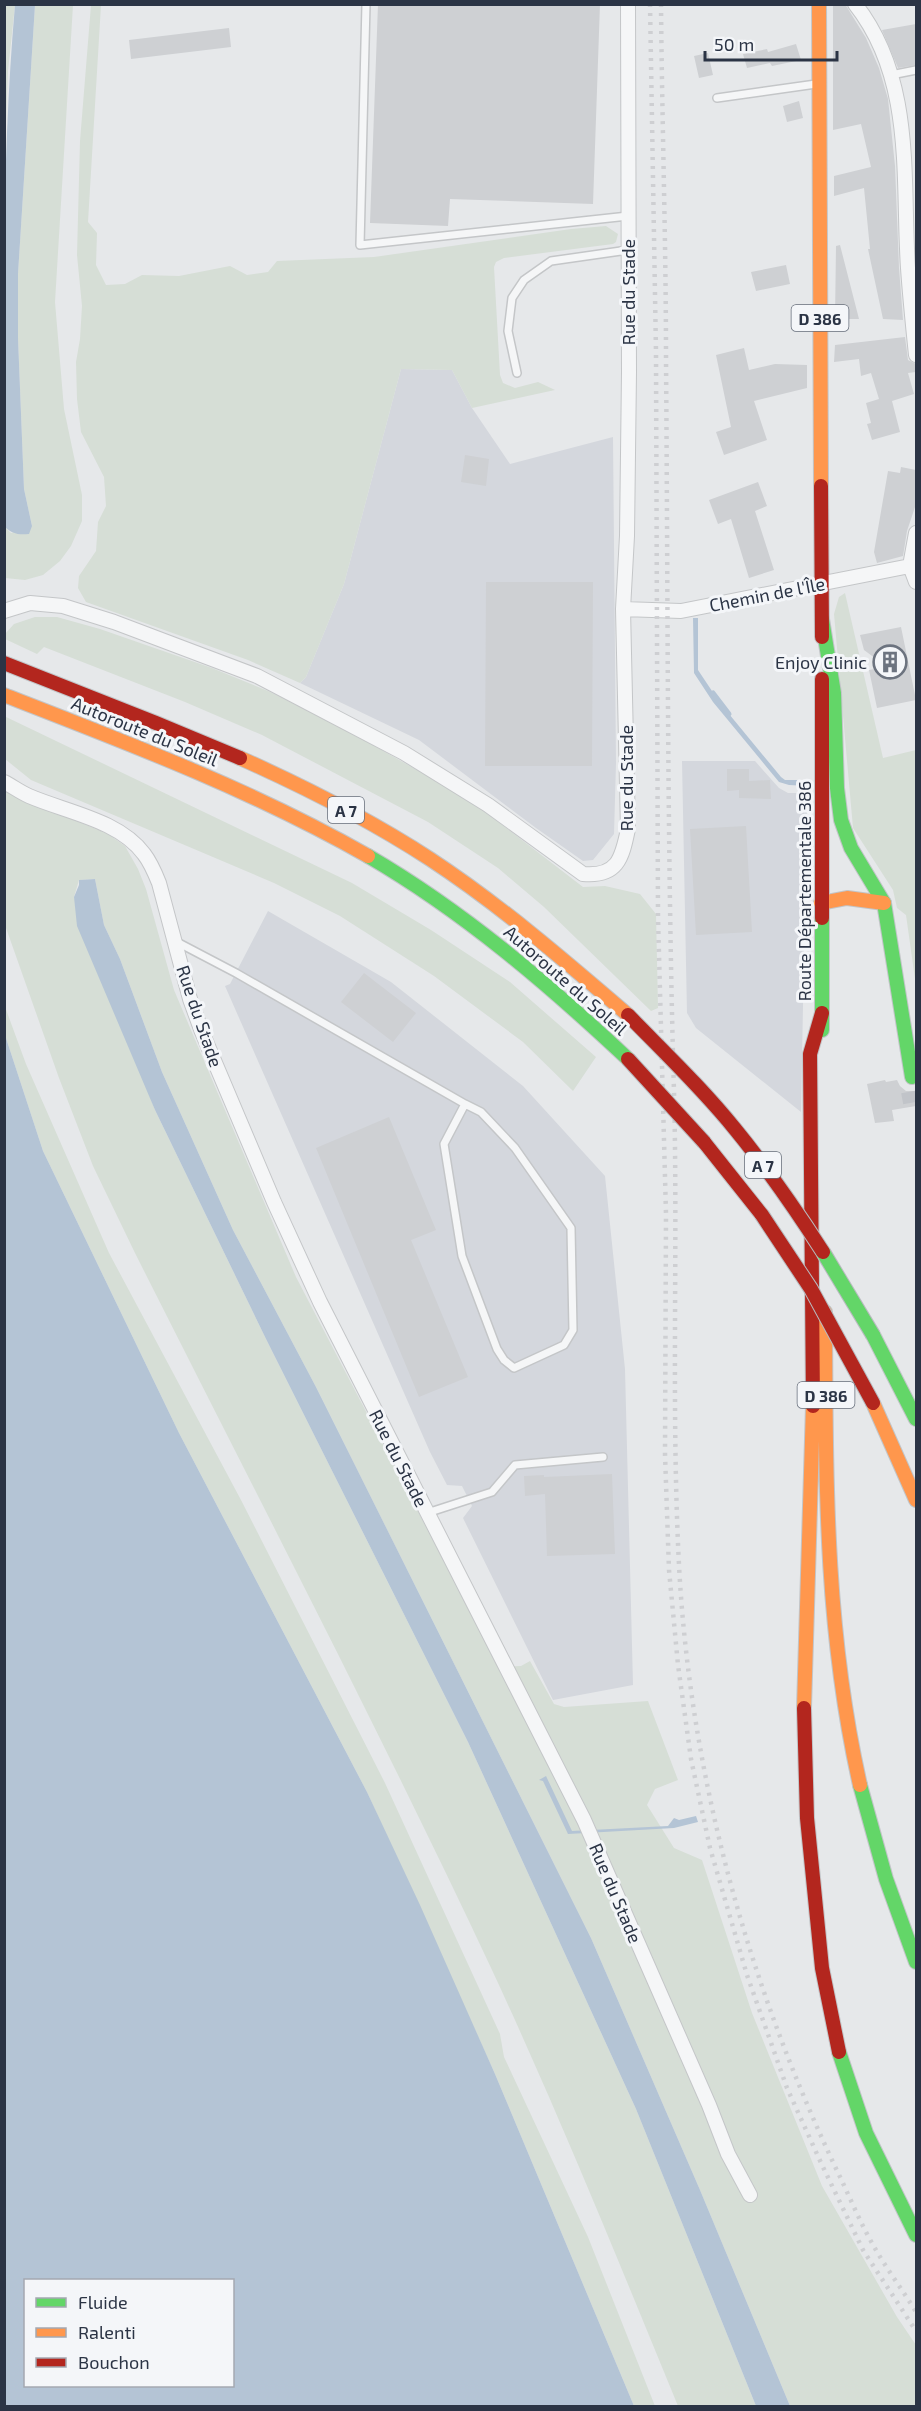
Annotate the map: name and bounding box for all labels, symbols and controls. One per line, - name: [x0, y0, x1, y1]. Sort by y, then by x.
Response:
- scale bar: [705, 24, 837, 62]
- text: 50 m: [714, 33, 754, 55]
- street label: Rue du Stade: [617, 239, 639, 345]
- road number: D 386: [792, 305, 848, 331]
- street label: Chemin de l'Île: [707, 572, 827, 616]
- building icon: Enjoy Clinic: [872, 644, 908, 680]
- place label: Enjoy Clinic: [775, 651, 867, 673]
- street label: Autoroute du Soleil: [68, 692, 222, 771]
- street label: Rue du Stade: [615, 725, 637, 831]
- street label: Route Départementale 386: [793, 781, 815, 1001]
- road number: A 7: [328, 797, 364, 823]
- street label: Autoroute du Soleil: [500, 920, 633, 1040]
- street label: Rue du Stade: [172, 962, 228, 1070]
- road number: A 7: [745, 1152, 781, 1178]
- road number: D 386: [798, 1382, 854, 1408]
- street label: Rue du Stade: [365, 1406, 433, 1510]
- street label: Rue du Stade: [585, 1840, 647, 1946]
- legend: [24, 2279, 234, 2387]
- text: Fluide: [78, 2291, 128, 2313]
- text: Ralenti: [78, 2321, 136, 2343]
- text: Bouchon: [78, 2351, 150, 2373]

